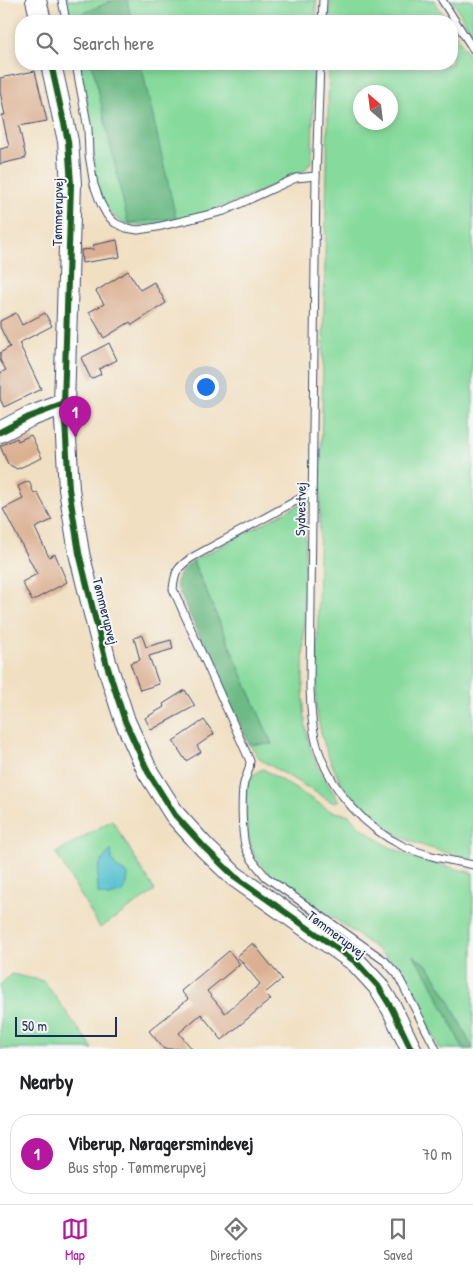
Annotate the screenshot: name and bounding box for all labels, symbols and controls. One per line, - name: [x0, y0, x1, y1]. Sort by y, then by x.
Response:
- search box: [15, 15, 458, 70]
- icon: search: [33, 29, 61, 57]
- text: Search here: [73, 30, 154, 56]
- north arrow: [353, 85, 398, 130]
- street label: Tømmerupvej: [47, 178, 68, 246]
- your location: [193, 374, 219, 400]
- pin: 1: [59, 396, 91, 437]
- street label: Sydvestvej: [290, 482, 311, 536]
- street label: Tømmerupvej: [88, 575, 124, 647]
- street label: Tømmerupvej: [303, 906, 370, 963]
- scale bar: [15, 1014, 118, 1037]
- text: 50 m: [22, 1016, 47, 1035]
- text: Nearby: [20, 1067, 73, 1096]
- text: Viberup, Nøragersmindevej: [68, 1130, 253, 1156]
- text: 1: [34, 1143, 40, 1165]
- text: 70 m: [422, 1143, 452, 1165]
- text: Bus stop · Tømmerupvej: [68, 1156, 206, 1178]
- tab: Map: [61, 1215, 89, 1264]
- tab: Directions: [210, 1215, 262, 1264]
- tab: Saved: [384, 1215, 412, 1264]

